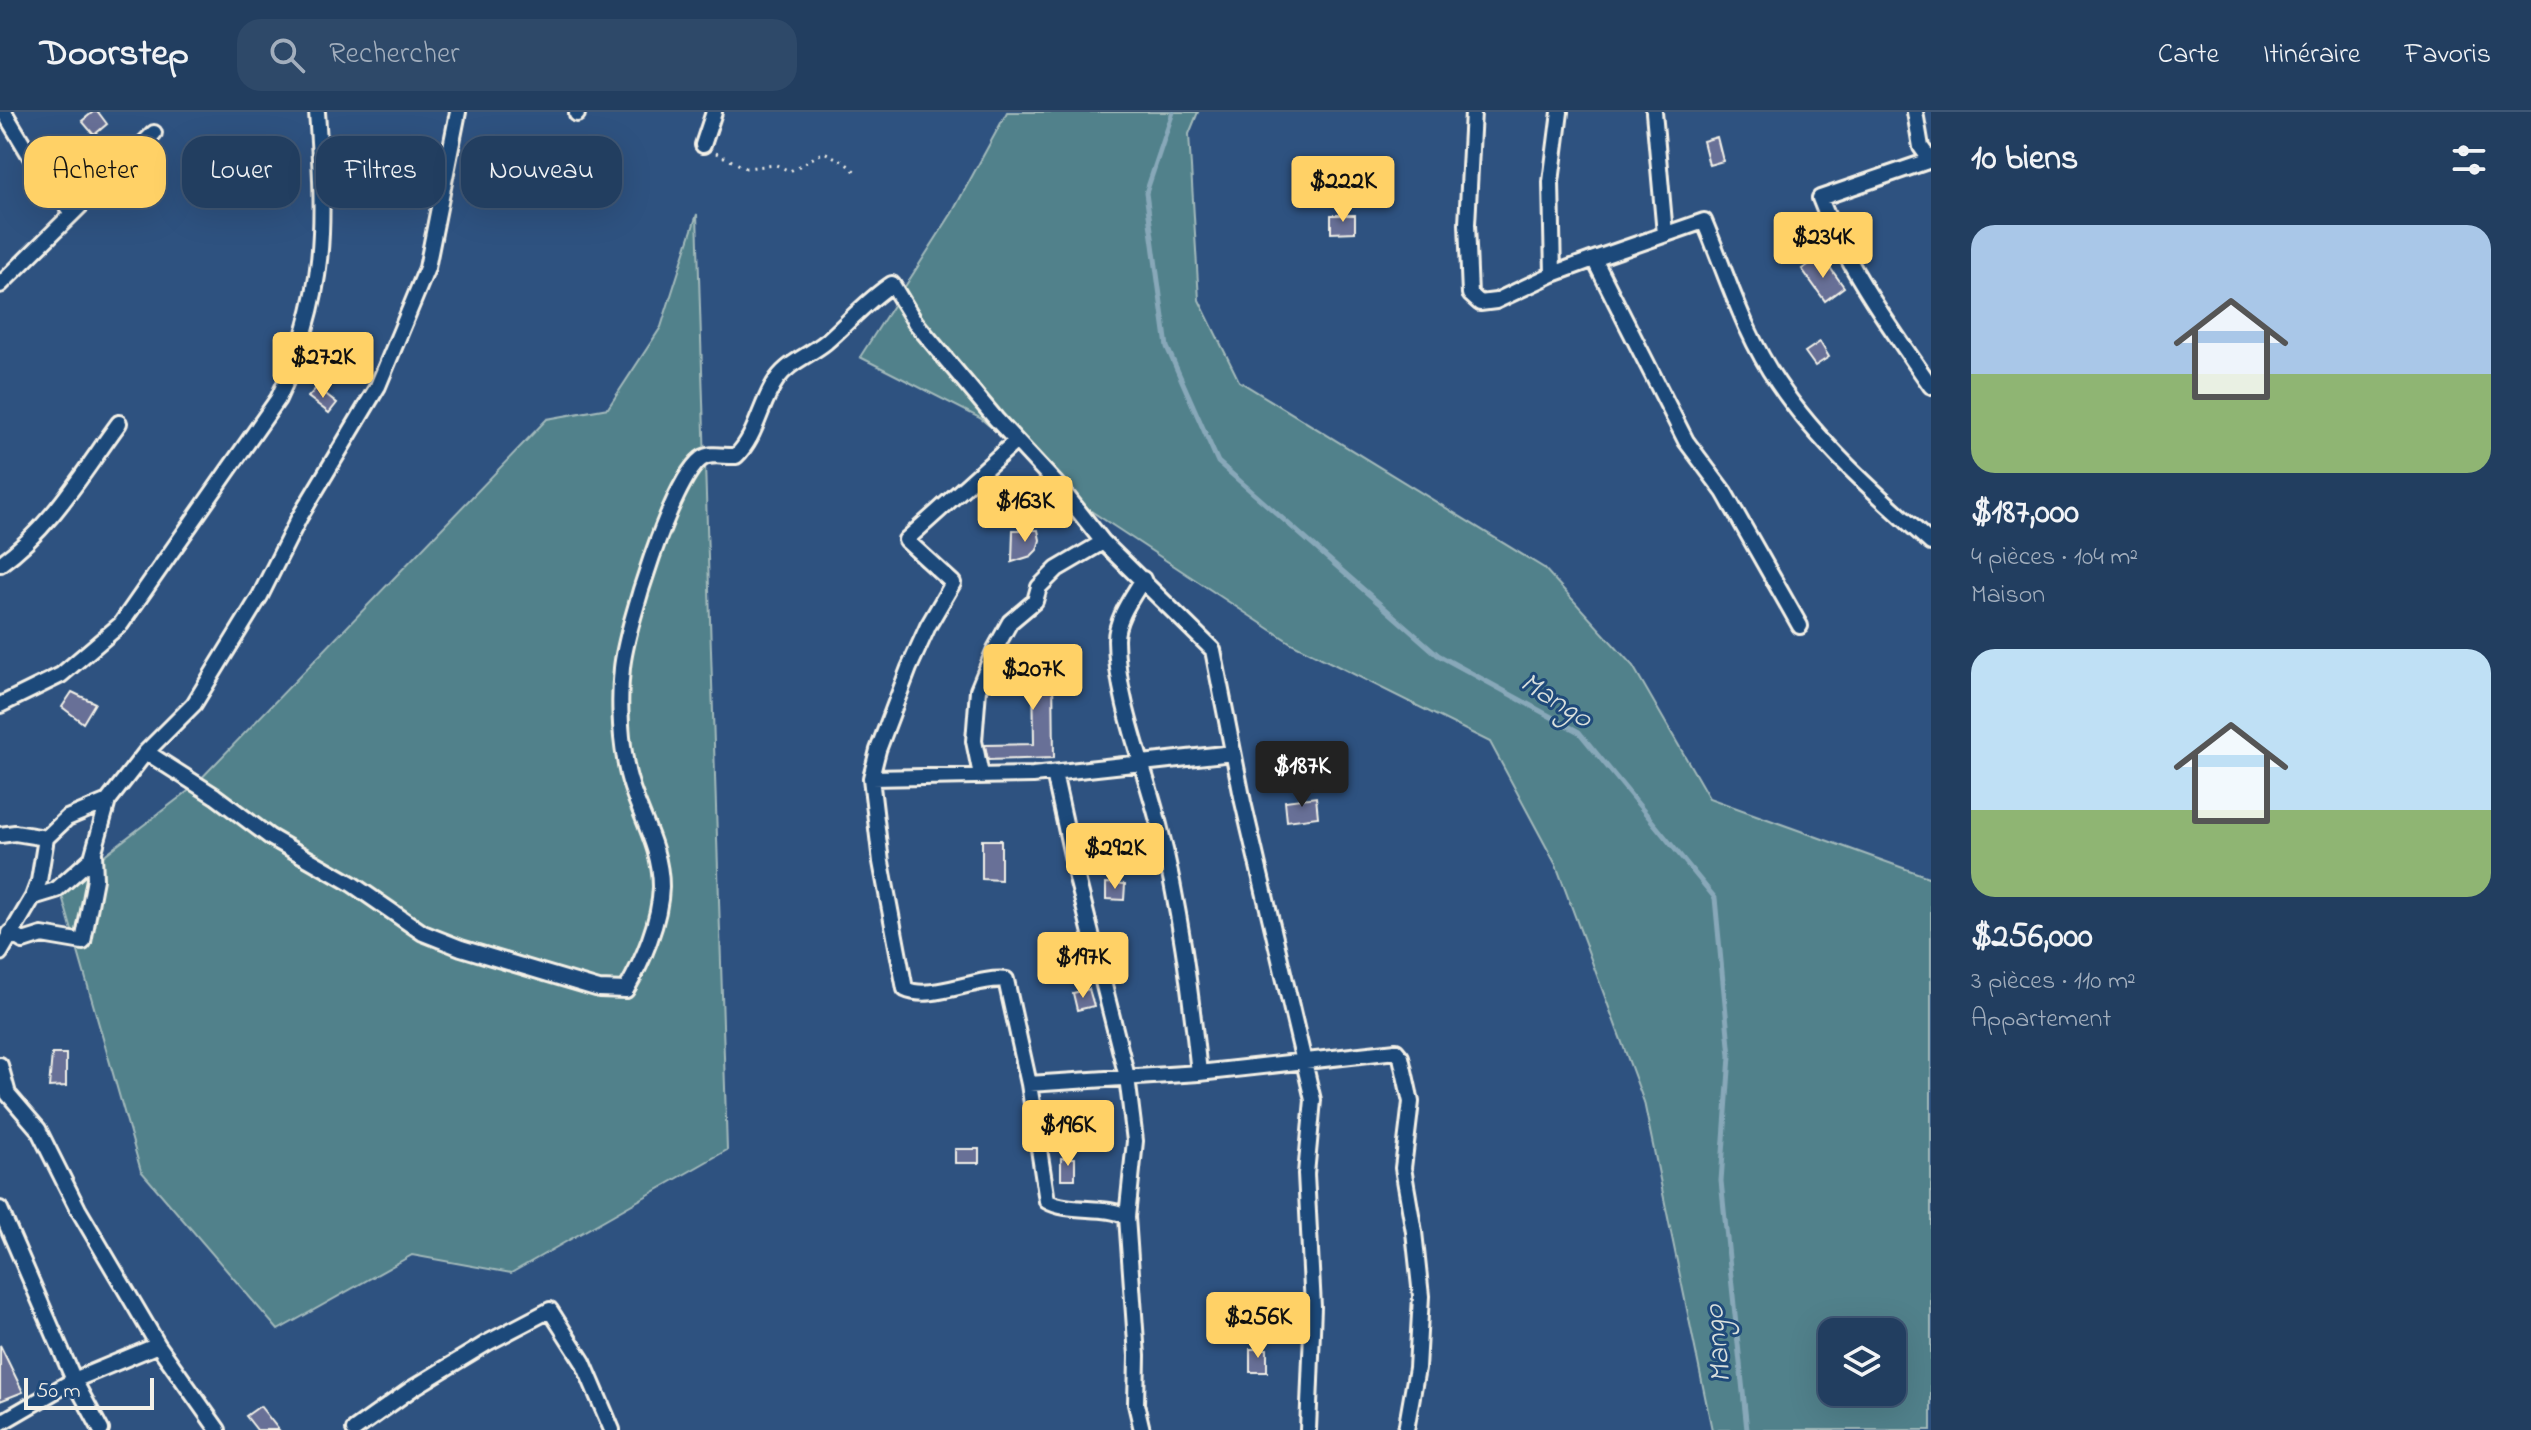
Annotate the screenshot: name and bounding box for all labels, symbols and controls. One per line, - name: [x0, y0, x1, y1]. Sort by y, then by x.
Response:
- search box: [237, 19, 797, 91]
- text: Doorstep: [40, 27, 189, 83]
- icon: search: [265, 33, 309, 77]
- text: Rechercher: [329, 33, 460, 77]
- text: Carte: [2158, 35, 2219, 76]
- text: Itinéraire: [2263, 35, 2360, 76]
- text: Favoris: [2404, 35, 2491, 76]
- text: 10 biens: [1971, 135, 2078, 185]
- chip: Acheter: [24, 136, 166, 208]
- chip: Louer: [182, 136, 300, 208]
- chip: Filtres: [316, 136, 445, 208]
- chip: Nouveau: [461, 136, 622, 208]
- icon: filters: [2447, 138, 2491, 182]
- pin: $222K: [1287, 156, 1399, 224]
- text: $222K: [1309, 163, 1377, 201]
- pin: $234K: [1767, 212, 1879, 280]
- text: $234K: [1792, 219, 1854, 257]
- icon: home: [2159, 277, 2303, 421]
- pin: $272K: [267, 332, 379, 400]
- text: $272K: [291, 339, 355, 377]
- pin: $163K: [969, 476, 1081, 544]
- text: $163K: [996, 483, 1054, 521]
- text: $187,000: [1971, 489, 2079, 539]
- text: 4 pièces · 104 m²: [1971, 539, 2138, 577]
- text: Maison: [1971, 577, 2045, 615]
- pin: $207K: [977, 644, 1089, 712]
- text: $207K: [1001, 651, 1065, 689]
- water label: Mango: [1511, 662, 1601, 742]
- icon: home: [2159, 701, 2303, 845]
- pin: $187K: [1246, 741, 1358, 809]
- text: $187K: [1273, 748, 1331, 786]
- pin: $292K: [1059, 823, 1171, 891]
- text: $292K: [1084, 830, 1146, 868]
- text: $256,000: [1971, 913, 2093, 963]
- pin: $197K: [1027, 932, 1139, 1000]
- text: $197K: [1055, 939, 1111, 977]
- text: 3 pièces · 110 m²: [1971, 963, 2136, 1001]
- text: Appartement: [1971, 1001, 2111, 1039]
- pin: $196K: [1012, 1100, 1124, 1168]
- text: $196K: [1040, 1107, 1096, 1145]
- pin: $256K: [1202, 1292, 1314, 1360]
- text: $256K: [1224, 1299, 1292, 1337]
- water label: Mango: [1693, 1301, 1745, 1385]
- map controls: [1818, 1318, 1906, 1406]
- button: layers: [1818, 1318, 1906, 1406]
- scale bar: [24, 1374, 154, 1410]
- text: 50 m: [36, 1376, 81, 1408]

